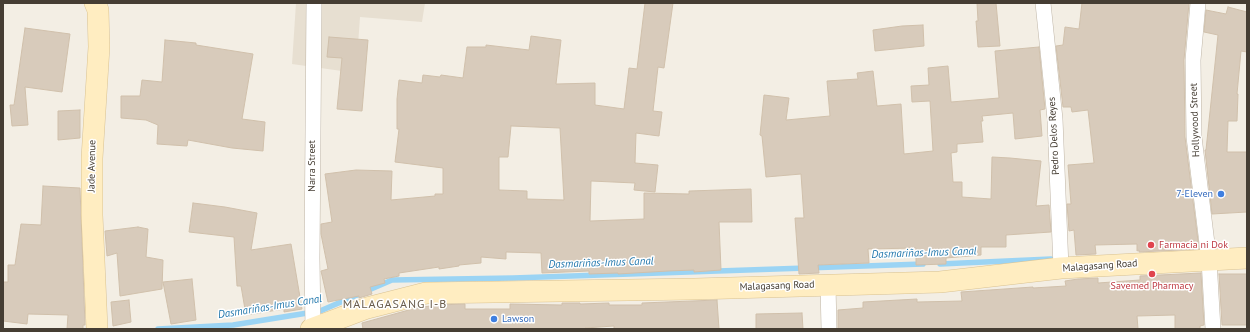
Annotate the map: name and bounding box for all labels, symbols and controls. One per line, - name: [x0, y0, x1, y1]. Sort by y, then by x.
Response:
- street label: Hollywood Street: [1188, 83, 1202, 157]
- street label: Pedro Delos Reyes: [1046, 97, 1062, 175]
- street label: Jade Avenue: [86, 140, 98, 192]
- street label: Narra Street: [306, 140, 318, 192]
- place label: 7-Eleven: [1176, 188, 1213, 200]
- marker: 7-Eleven: [1216, 189, 1226, 199]
- place label: Farmacia ni Dok: [1159, 239, 1228, 251]
- marker: Farmacia ni Dok: [1146, 240, 1156, 250]
- water label: Dasmariñas-Imus Canal: [871, 245, 977, 261]
- water label: Dasmariñas-Imus Canal: [548, 255, 654, 271]
- street label: Malagasang Road: [1062, 257, 1138, 275]
- marker: Savemed Pharmacy: [1147, 269, 1157, 279]
- street label: Malagasang Road: [739, 279, 815, 293]
- place label: Savemed Pharmacy: [1111, 280, 1193, 292]
- water label: Dasmariñas-Imus Canal: [217, 292, 323, 322]
- district label: MALAGASANG I-B: [343, 298, 447, 312]
- place label: Lawson: [502, 313, 534, 325]
- marker: Lawson: [489, 314, 499, 324]

